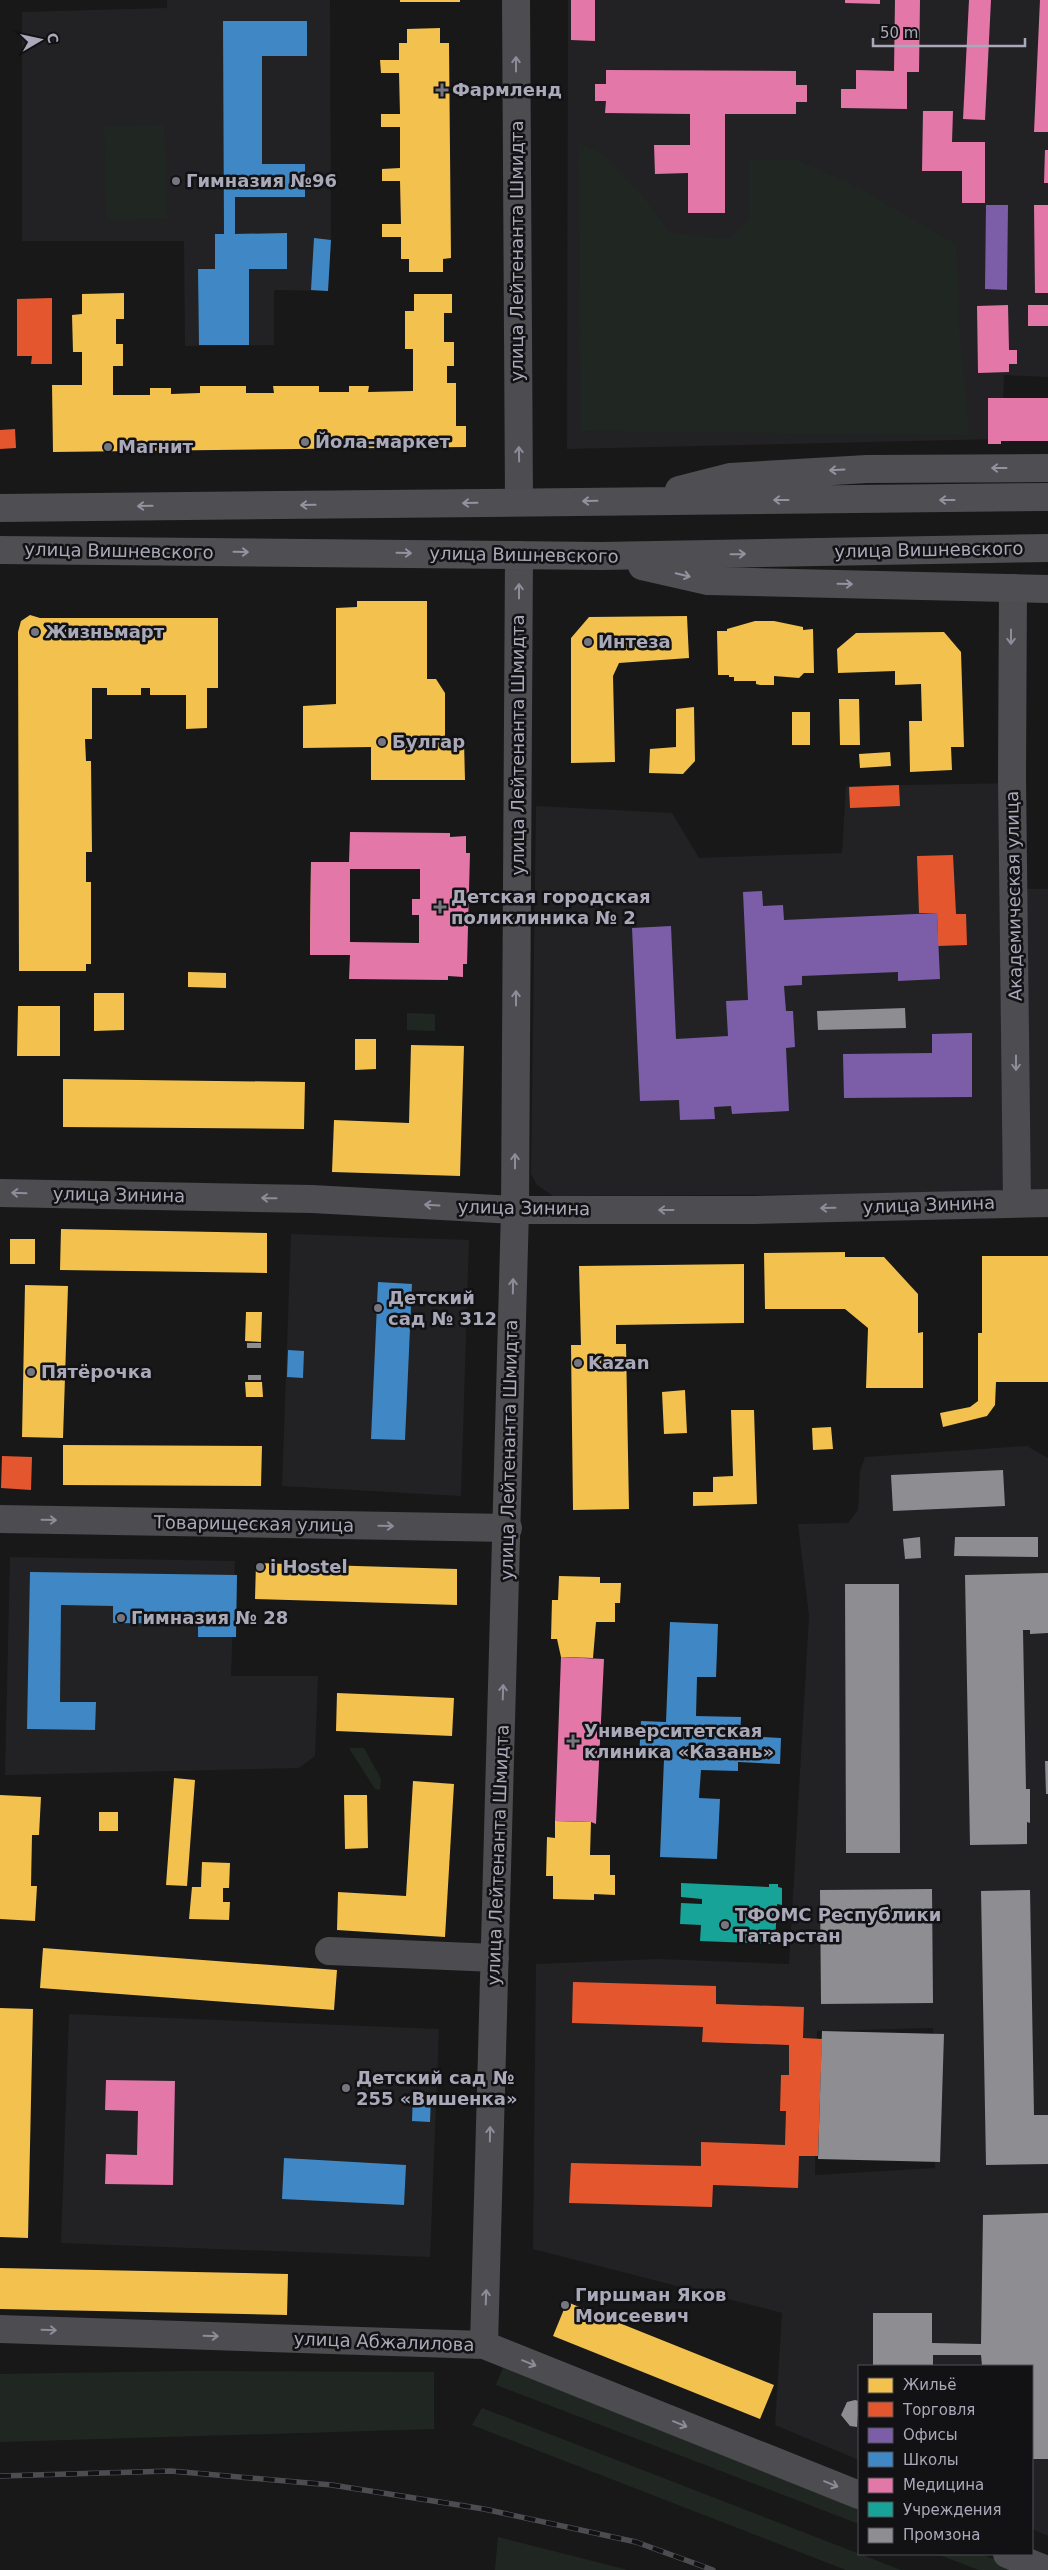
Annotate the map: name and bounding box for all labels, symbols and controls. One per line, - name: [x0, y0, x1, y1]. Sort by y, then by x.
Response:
- north arrow: [15, 15, 65, 65]
- scale bar: [873, 15, 1026, 47]
- text: 50 m: [880, 24, 918, 42]
- text: С: [44, 32, 62, 44]
- one-way arrow: [511, 56, 521, 72]
- place label: Фармленд: [452, 79, 562, 100]
- marker: Фармленд: [436, 84, 448, 96]
- street label: улица Лейтенанта Шмидта: [506, 120, 527, 382]
- place label: Гимназия №96: [186, 170, 337, 191]
- marker: Гимназия №96: [170, 175, 182, 187]
- place label: Йола-маркет: [315, 431, 450, 452]
- place label: Магнит: [118, 436, 194, 457]
- marker: Йола-маркет: [299, 436, 311, 448]
- marker: Магнит: [102, 441, 114, 453]
- one-way arrow: [514, 446, 524, 462]
- one-way arrow: [992, 463, 1008, 473]
- one-way arrow: [829, 466, 845, 475]
- one-way arrow: [773, 495, 790, 505]
- one-way arrow: [939, 495, 956, 505]
- one-way arrow: [583, 496, 599, 506]
- one-way arrow: [462, 498, 478, 508]
- one-way arrow: [300, 500, 316, 509]
- one-way arrow: [137, 501, 154, 511]
- street label: улица Вишневского: [834, 537, 1024, 562]
- street label: улица Вишневского: [24, 538, 214, 563]
- street label: улица Вишневского: [429, 542, 619, 567]
- one-way arrow: [232, 547, 249, 557]
- one-way arrow: [395, 548, 411, 558]
- one-way arrow: [729, 549, 745, 558]
- one-way arrow: [674, 571, 690, 580]
- one-way arrow: [836, 580, 852, 589]
- one-way arrow: [514, 583, 524, 600]
- street label: улица Лейтенанта Шмидта: [507, 614, 528, 876]
- place label: Жизньмарт: [45, 621, 165, 642]
- marker: Жизньмарт: [29, 626, 41, 638]
- one-way arrow: [1007, 629, 1016, 645]
- place label: Интеза: [598, 631, 671, 652]
- marker: Интеза: [582, 636, 594, 648]
- place label: Булгар: [392, 731, 465, 752]
- marker: Булгар: [376, 736, 388, 748]
- street label: Академическая улица: [1001, 791, 1026, 1001]
- place label: Детская городская поликлиника № 2: [451, 886, 651, 928]
- marker: Детская городская поликлиника № 2: [433, 900, 447, 914]
- one-way arrow: [511, 991, 521, 1007]
- one-way arrow: [1011, 1054, 1021, 1071]
- one-way arrow: [510, 1153, 520, 1170]
- street label: улица Зинина: [53, 1183, 185, 1206]
- one-way arrow: [12, 1189, 28, 1198]
- street label: улица Зинина: [862, 1192, 995, 1217]
- one-way arrow: [262, 1193, 278, 1203]
- street label: улица Зинина: [458, 1196, 590, 1219]
- one-way arrow: [424, 1201, 440, 1210]
- one-way arrow: [820, 1203, 836, 1213]
- one-way arrow: [658, 1205, 674, 1215]
- one-way arrow: [509, 1279, 518, 1295]
- place label: Детский сад № 312: [388, 1287, 497, 1329]
- marker: Детский сад № 312: [372, 1302, 384, 1314]
- street label: улица Лейтенанта Шмидта: [496, 1319, 521, 1581]
- place label: Kazan: [588, 1352, 650, 1373]
- marker: Kazan: [572, 1357, 584, 1369]
- place label: Пятёрочка: [41, 1361, 152, 1382]
- marker: Пятёрочка: [25, 1366, 37, 1378]
- street label: Товарищеская улица: [153, 1511, 354, 1536]
- one-way arrow: [40, 1516, 56, 1525]
- one-way arrow: [378, 1521, 394, 1531]
- place label: i Hostel: [270, 1556, 348, 1577]
- marker: i Hostel: [254, 1561, 266, 1573]
- place label: Гимназия № 28: [131, 1607, 288, 1628]
- marker: Гимназия № 28: [115, 1612, 127, 1624]
- one-way arrow: [498, 1684, 508, 1700]
- place label: Университетская клиника «Казань»: [584, 1720, 774, 1762]
- street label: улица Лейтенанта Шмидта: [482, 1724, 513, 1986]
- marker: Университетская клиника «Казань»: [566, 1734, 580, 1748]
- place label: ТФОМС Республики Татарстан: [735, 1904, 941, 1946]
- marker: ТФОМС Республики Татарстан: [719, 1919, 731, 1931]
- place label: Детский сад № 255 «Вишенка»: [356, 2067, 518, 2109]
- marker: Детский сад № 255 «Вишенка»: [340, 2082, 352, 2094]
- one-way arrow: [485, 2126, 495, 2142]
- place label: Гиршман Яков Моисеевич: [575, 2284, 726, 2326]
- one-way arrow: [481, 2289, 490, 2305]
- marker: Гиршман Яков Моисеевич: [559, 2299, 571, 2311]
- one-way arrow: [40, 2326, 56, 2335]
- street label: улица Абжалилова: [293, 2328, 475, 2355]
- one-way arrow: [203, 2332, 219, 2341]
- one-way arrow: [522, 2360, 537, 2369]
- legend: [858, 2365, 1033, 2555]
- text: Жильё: [903, 2376, 957, 2394]
- text: Торговля: [902, 2401, 975, 2419]
- one-way arrow: [672, 2419, 687, 2429]
- text: Офисы: [903, 2426, 957, 2444]
- text: Школы: [903, 2451, 959, 2469]
- text: Медицина: [903, 2476, 984, 2494]
- one-way arrow: [823, 2479, 838, 2489]
- text: Учреждения: [903, 2501, 1001, 2519]
- text: Промзона: [903, 2526, 980, 2544]

